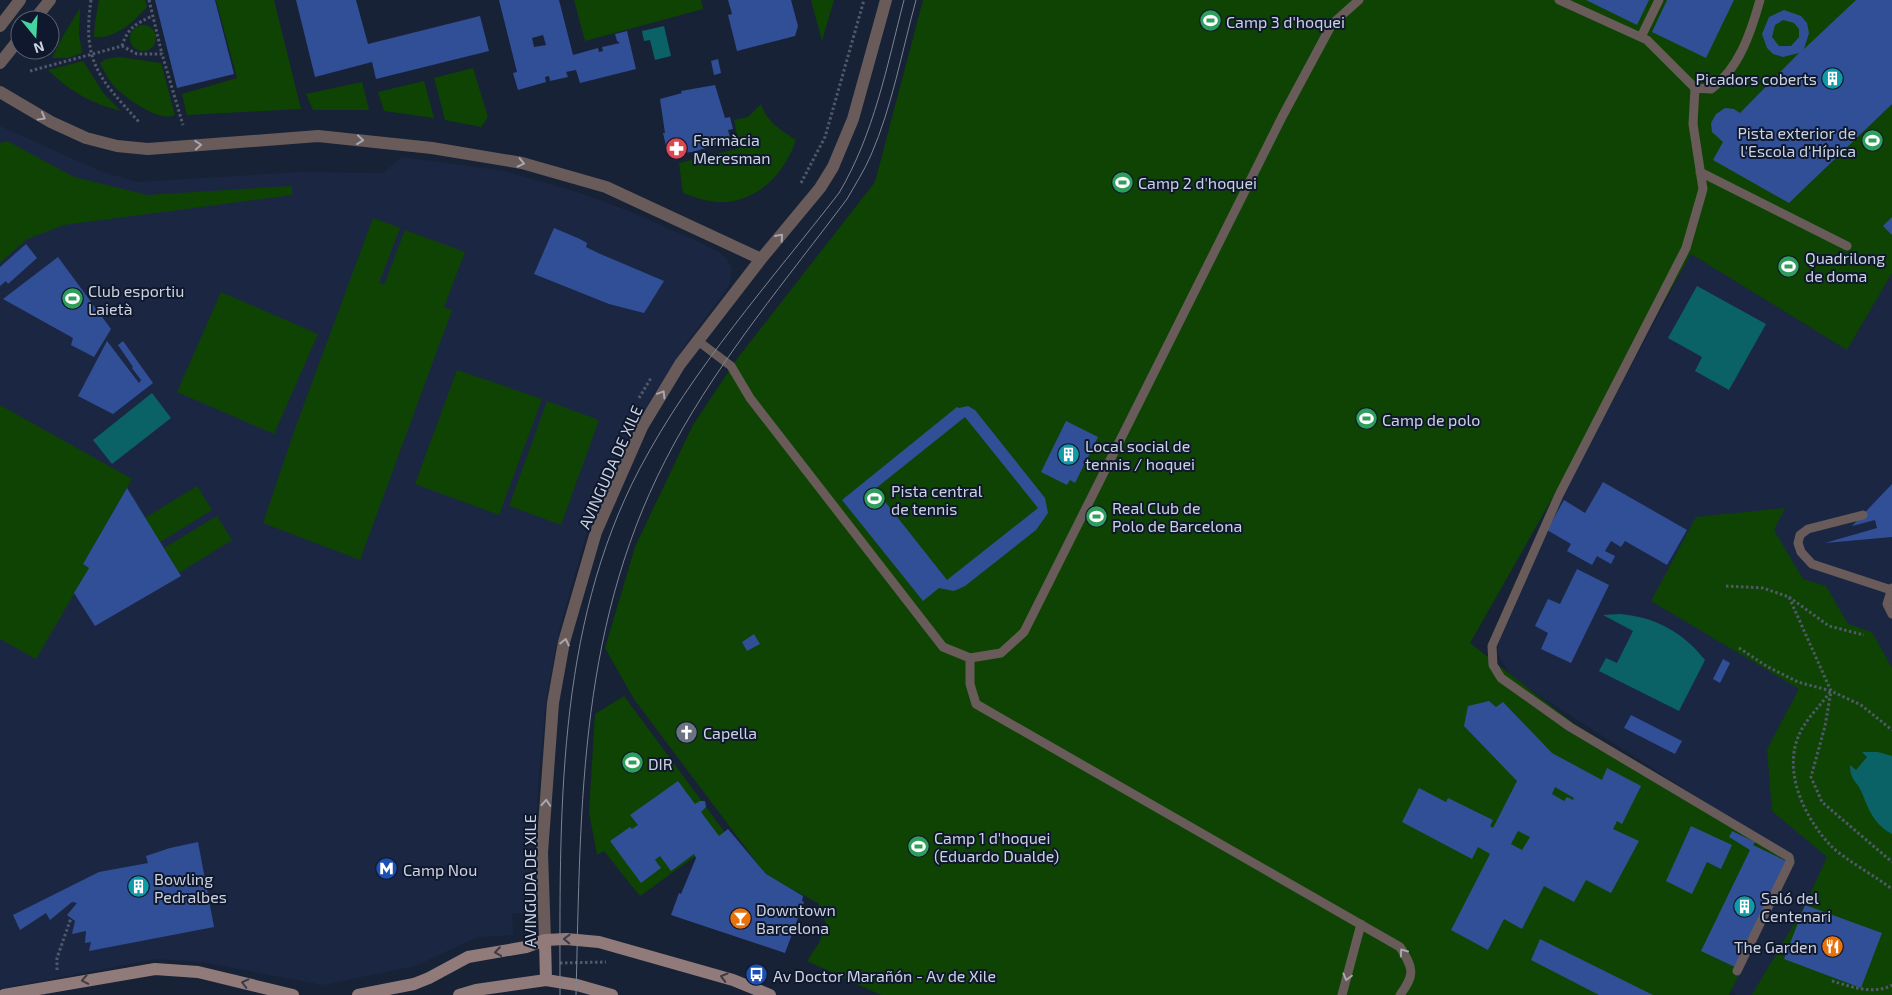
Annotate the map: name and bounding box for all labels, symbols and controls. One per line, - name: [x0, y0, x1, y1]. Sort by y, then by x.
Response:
- sports icon: Camp 3 d'hoquei: [1198, 9, 1222, 33]
- north arrow: [10, 10, 60, 60]
- place label: Camp 3 d'hoquei: [1226, 12, 1345, 31]
- text: N: [32, 38, 47, 57]
- building icon: Picadors coberts: [1821, 66, 1845, 90]
- place label: Picadors coberts: [1695, 69, 1817, 88]
- one-way arrow: [37, 111, 46, 121]
- place label: Pista exterior de l'Escola d'Hípica: [1737, 123, 1856, 160]
- sports icon: Pista exterior de l'Escola d'Hípica: [1860, 129, 1884, 153]
- place label: Farmàcia Meresman: [693, 130, 771, 167]
- one-way arrow: [357, 134, 365, 145]
- pharmacy icon: Farmàcia Meresman: [665, 136, 689, 160]
- one-way arrow: [195, 139, 203, 150]
- one-way arrow: [517, 157, 526, 168]
- sports icon: Camp 2 d'hoquei: [1110, 170, 1134, 194]
- place label: Camp 2 d'hoquei: [1138, 173, 1257, 192]
- one-way arrow: [775, 233, 784, 242]
- place label: Quadrilong de doma: [1805, 248, 1885, 285]
- sports icon: Quadrilong de doma: [1777, 254, 1801, 278]
- place label: Club esportiu Laietà: [88, 281, 184, 318]
- sports icon: Club esportiu Laietà: [60, 287, 84, 311]
- one-way arrow: [655, 391, 665, 400]
- street label: AVINGUDA DE XILE: [574, 402, 646, 532]
- sports icon: Camp de polo: [1354, 407, 1378, 431]
- place label: Camp de polo: [1382, 410, 1480, 429]
- place label: Local social de tennis / hoquei: [1085, 436, 1195, 473]
- building icon: Local social de tennis / hoquei: [1057, 442, 1081, 466]
- place label: Pista central de tennis: [891, 481, 983, 518]
- sports icon: Pista central de tennis: [863, 487, 887, 511]
- place label: Real Club de Polo de Barcelona: [1112, 498, 1242, 535]
- sports icon: Real Club de Polo de Barcelona: [1084, 504, 1108, 528]
- one-way arrow: [559, 638, 570, 647]
- church icon: Capella: [675, 720, 699, 744]
- place label: Capella: [703, 723, 757, 742]
- sports icon: DIR: [620, 751, 644, 775]
- place label: DIR: [648, 754, 673, 773]
- one-way arrow: [540, 799, 551, 807]
- street label: AVINGUDA DE XILE: [520, 814, 539, 948]
- place label: Camp 1 d'hoquei (Eduardo Dualde): [934, 828, 1059, 865]
- sports icon: Camp 1 d'hoquei (Eduardo Dualde): [906, 834, 930, 858]
- metro station icon: Camp Nou: [375, 857, 399, 881]
- place label: Camp Nou: [403, 860, 477, 879]
- place label: Bowling Pedralbes: [154, 869, 227, 906]
- building icon: Bowling Pedralbes: [126, 875, 150, 899]
- place label: Saló del Centenari: [1761, 888, 1831, 925]
- building icon: Saló del Centenari: [1733, 894, 1757, 918]
- place label: Downtown Barcelona: [756, 900, 836, 937]
- bar icon: Downtown Barcelona: [728, 906, 752, 930]
- one-way arrow: [563, 934, 571, 945]
- restaurant icon: The Garden: [1821, 934, 1845, 958]
- place label: The Garden: [1734, 937, 1817, 956]
- one-way arrow: [493, 946, 501, 957]
- one-way arrow: [1400, 948, 1409, 958]
- bus stop icon: Av Doctor Marañón - Av de Xile: [745, 963, 769, 987]
- place label: Av Doctor Marañón - Av de Xile: [773, 966, 996, 985]
- one-way arrow: [1342, 972, 1353, 981]
- one-way arrow: [721, 973, 729, 983]
- one-way arrow: [81, 974, 90, 984]
- one-way arrow: [241, 978, 250, 989]

